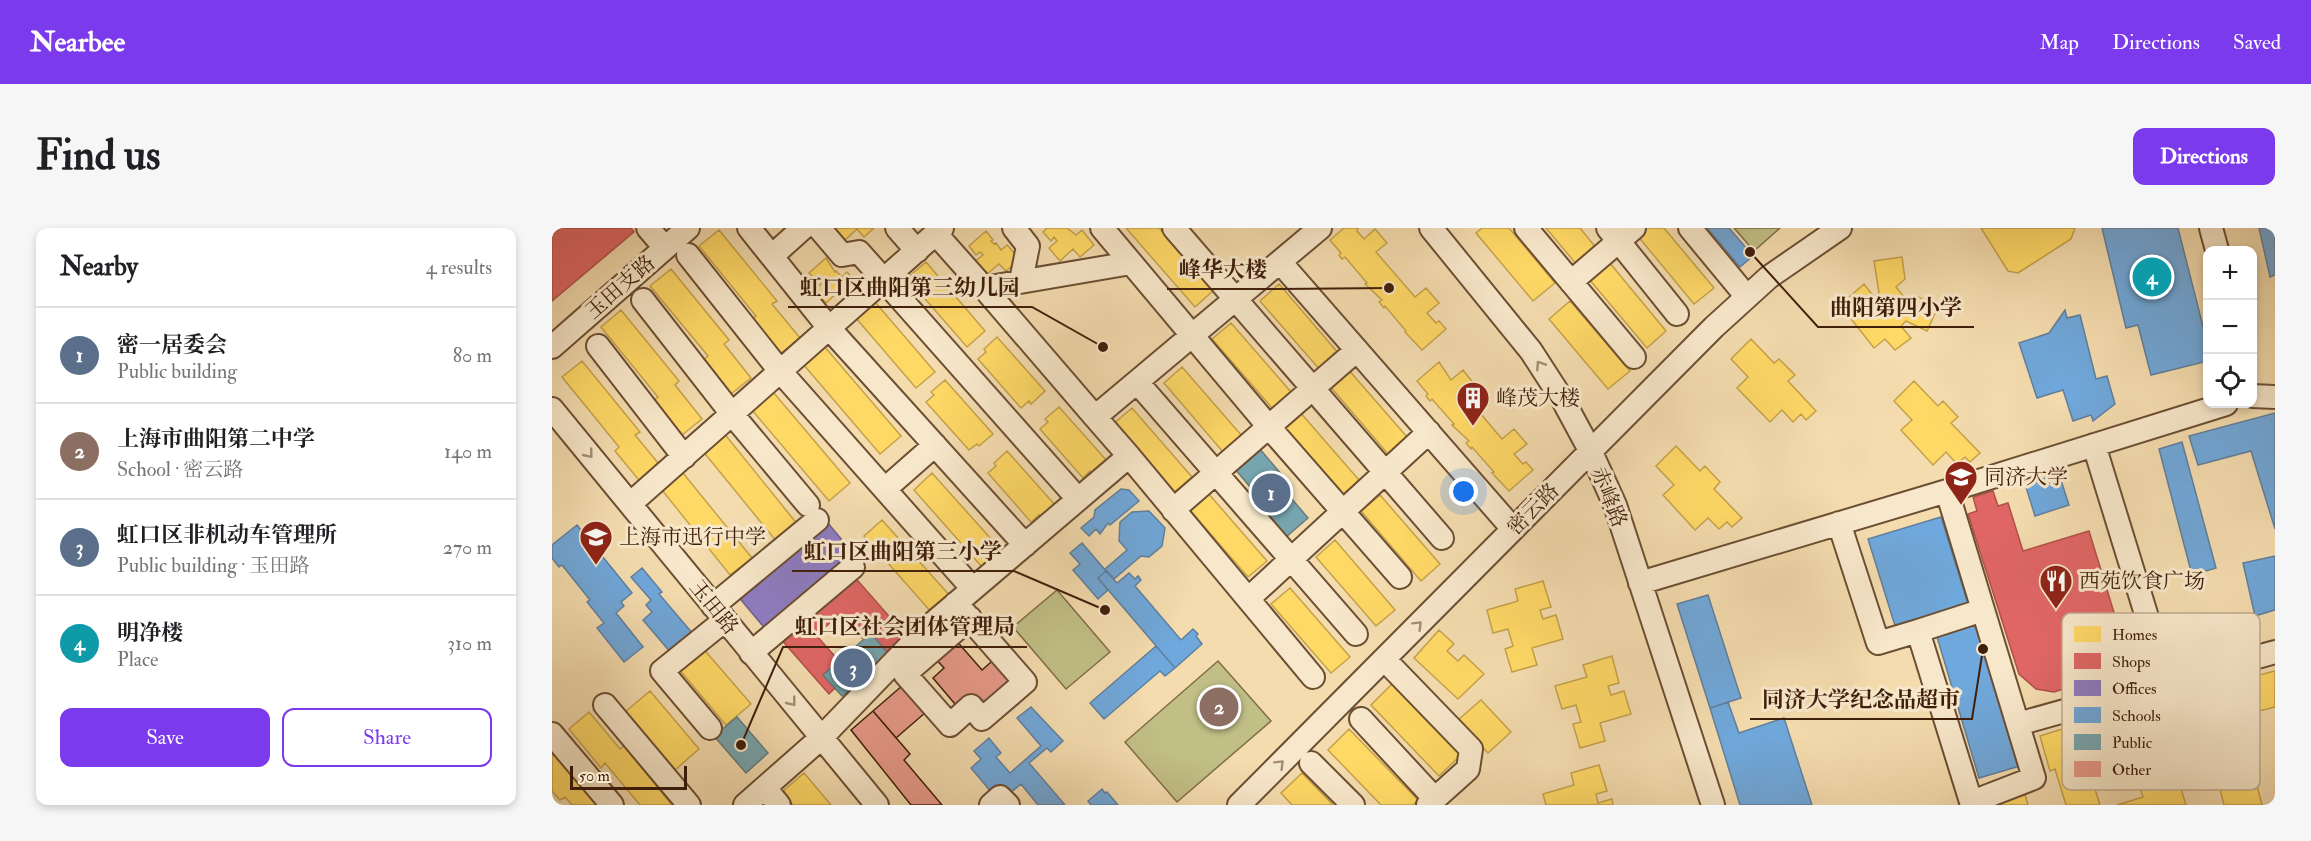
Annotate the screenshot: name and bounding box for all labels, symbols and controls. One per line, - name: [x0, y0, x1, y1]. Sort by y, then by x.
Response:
- text: Nearbee: [30, 25, 125, 60]
- text: Map: [2039, 29, 2079, 56]
- text: Directions: [2112, 29, 2200, 56]
- text: Saved: [2233, 29, 2281, 56]
- button: Directions: [2133, 128, 2275, 185]
- text: Find us: [36, 130, 160, 182]
- map controls: [2203, 246, 2257, 408]
- button: +: [2203, 246, 2257, 300]
- callout: 峰华大楼: [1167, 249, 1279, 289]
- street label: 玉田支路: [580, 250, 661, 325]
- text: Nearby: [60, 251, 138, 283]
- pin: 4: [2132, 254, 2172, 300]
- text: 4 results: [426, 255, 492, 280]
- text: 峰华大楼: [1179, 256, 1267, 284]
- callout: 虹口区曲阳第三幼儿园: [788, 267, 1032, 307]
- text: 虹口区曲阳第三幼儿园: [800, 274, 1020, 302]
- callout: 曲阳第四小学: [1818, 287, 1974, 327]
- text: 曲阳第四小学: [1830, 294, 1962, 322]
- button: −: [2203, 300, 2257, 354]
- text: 密一居委会: [117, 331, 227, 359]
- text: 1: [76, 343, 83, 368]
- text: 80 m: [453, 343, 492, 368]
- button: locate: [2203, 354, 2257, 408]
- text: Public building: [117, 359, 237, 384]
- one-way arrow: [1535, 361, 1547, 371]
- building icon: 峰茂大楼: [1455, 380, 1491, 427]
- place label: 峰茂大楼: [1496, 385, 1580, 412]
- text: 上海市曲阳第二中学: [117, 425, 315, 453]
- text: 2: [74, 439, 85, 464]
- text: 140 m: [444, 439, 492, 464]
- one-way arrow: [582, 447, 593, 458]
- text: School · 密云路: [117, 457, 243, 482]
- school or university icon: 同济大学: [1943, 459, 1979, 506]
- street label: 赤峰路: [1584, 463, 1633, 531]
- place label: 同济大学: [1984, 464, 2068, 491]
- pin: 1: [1252, 470, 1290, 516]
- your location: [1449, 477, 1478, 506]
- street label: 密云路: [1502, 478, 1565, 541]
- school or university icon: 上海市迅行中学: [578, 519, 614, 566]
- text: 虹口区非机动车管理所: [117, 521, 337, 549]
- place label: 上海市迅行中学: [619, 524, 766, 551]
- callout: 虹口区曲阳第三小学: [792, 531, 1014, 571]
- text: 3: [76, 535, 83, 560]
- text: 270 m: [443, 535, 492, 560]
- text: 虹口区曲阳第三小学: [804, 538, 1002, 566]
- text: Public building · 玉田路: [117, 553, 309, 578]
- restaurant icon: 西苑饮食广场: [2038, 563, 2074, 610]
- place label: 西苑饮食广场: [2079, 568, 2205, 595]
- street label: 玉田路: [683, 574, 744, 640]
- callout: 虹口区社会团体管理局: [783, 607, 1027, 647]
- text: 虹口区社会团体管理局: [795, 613, 1015, 641]
- legend: [2062, 613, 2260, 790]
- text: 明净楼: [117, 619, 183, 647]
- one-way arrow: [1410, 622, 1421, 633]
- text: Homes: [2112, 625, 2157, 645]
- text: 4: [74, 631, 85, 656]
- text: 310 m: [447, 631, 492, 656]
- pin: 3: [834, 646, 872, 690]
- text: Place: [117, 647, 158, 672]
- text: Shops: [2112, 652, 2151, 673]
- callout: 同济大学纪念品超市: [1750, 679, 1972, 719]
- text: Offices: [2112, 679, 2157, 699]
- pin: 2: [1200, 684, 1238, 730]
- text: 同济大学纪念品超市: [1762, 686, 1960, 714]
- one-way arrow: [785, 696, 796, 707]
- text: Schools: [2112, 706, 2161, 726]
- button: Save: [60, 708, 270, 767]
- button: Share: [282, 708, 492, 767]
- text: Public: [2112, 733, 2153, 753]
- one-way arrow: [1273, 760, 1284, 770]
- text: Other: [2112, 760, 2151, 780]
- scale bar: [570, 763, 687, 790]
- text: 50 m: [579, 766, 610, 786]

